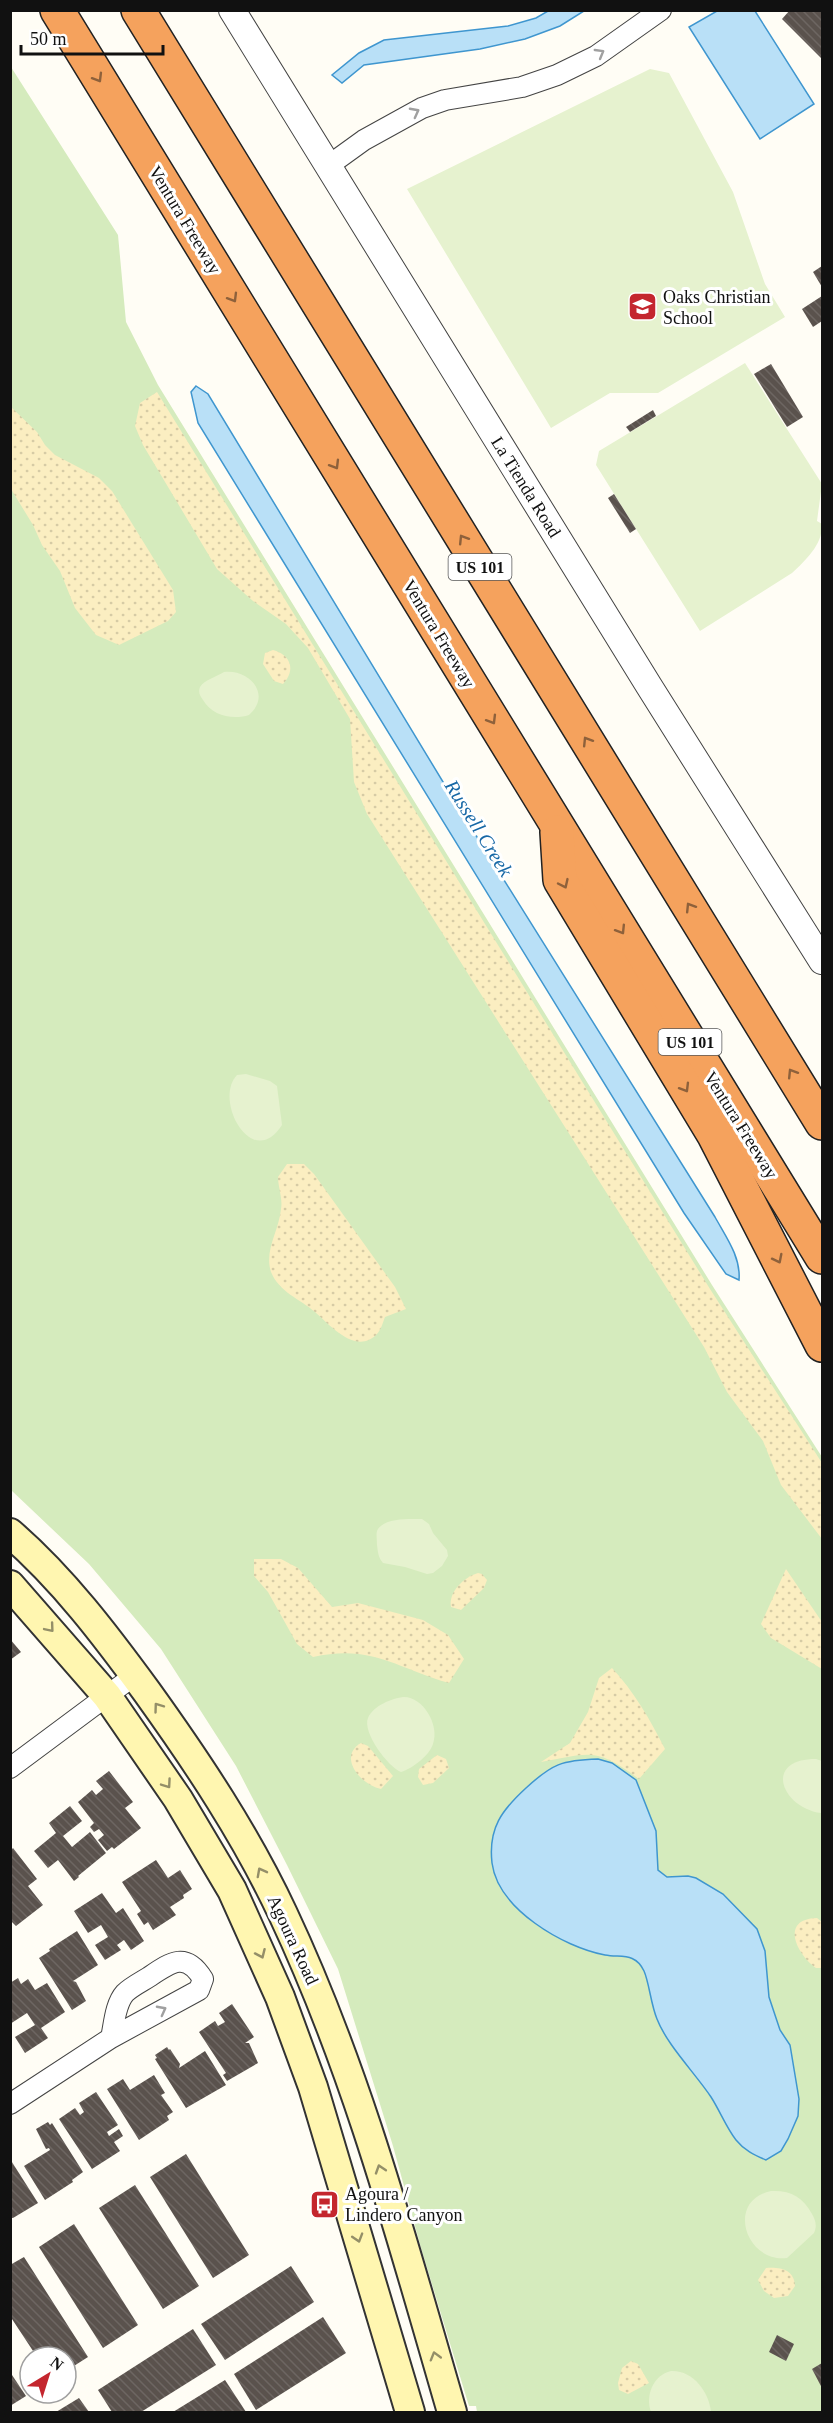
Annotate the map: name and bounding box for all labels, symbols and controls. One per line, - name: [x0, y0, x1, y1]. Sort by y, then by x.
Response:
- scale bar: [21, 18, 164, 56]
- text: 50 m: [30, 29, 67, 49]
- one-way arrow: [594, 49, 604, 60]
- one-way arrow: [91, 72, 103, 82]
- one-way arrow: [409, 107, 420, 119]
- street label: Ventura Freeway: [145, 162, 225, 278]
- place label: Oaks Christian School: [663, 287, 771, 328]
- school or university icon: Oaks Christian School: [626, 291, 658, 323]
- one-way arrow: [226, 292, 238, 302]
- street label: La Tienda Road: [487, 433, 565, 541]
- one-way arrow: [327, 459, 339, 469]
- one-way arrow: [459, 535, 471, 545]
- road number: US 101: [448, 554, 512, 580]
- street label: Ventura Freeway: [399, 576, 479, 692]
- one-way arrow: [484, 714, 496, 724]
- one-way arrow: [583, 737, 595, 747]
- water label: Russell Creek: [440, 775, 518, 881]
- one-way arrow: [557, 878, 569, 889]
- one-way arrow: [685, 903, 697, 913]
- one-way arrow: [613, 924, 625, 934]
- road number: US 101: [658, 1029, 722, 1055]
- street label: Ventura Freeway: [700, 1068, 782, 1182]
- one-way arrow: [787, 1069, 799, 1079]
- one-way arrow: [678, 1082, 690, 1092]
- one-way arrow: [771, 1253, 782, 1263]
- one-way arrow: [43, 1621, 54, 1632]
- one-way arrow: [154, 1702, 165, 1713]
- one-way arrow: [160, 1777, 171, 1788]
- one-way arrow: [257, 1868, 268, 1878]
- street label: Agoura Road: [264, 1892, 322, 1988]
- one-way arrow: [254, 1948, 266, 1959]
- one-way arrow: [156, 2006, 166, 2017]
- one-way arrow: [375, 2164, 387, 2175]
- place label: Agoura / Lindero Canyon: [345, 2184, 462, 2225]
- bus stop icon: Agoura / Lindero Canyon: [308, 2188, 340, 2220]
- one-way arrow: [351, 2232, 363, 2243]
- north arrow: [18, 2345, 78, 2405]
- one-way arrow: [430, 2351, 442, 2362]
- text: N: [47, 2353, 67, 2374]

